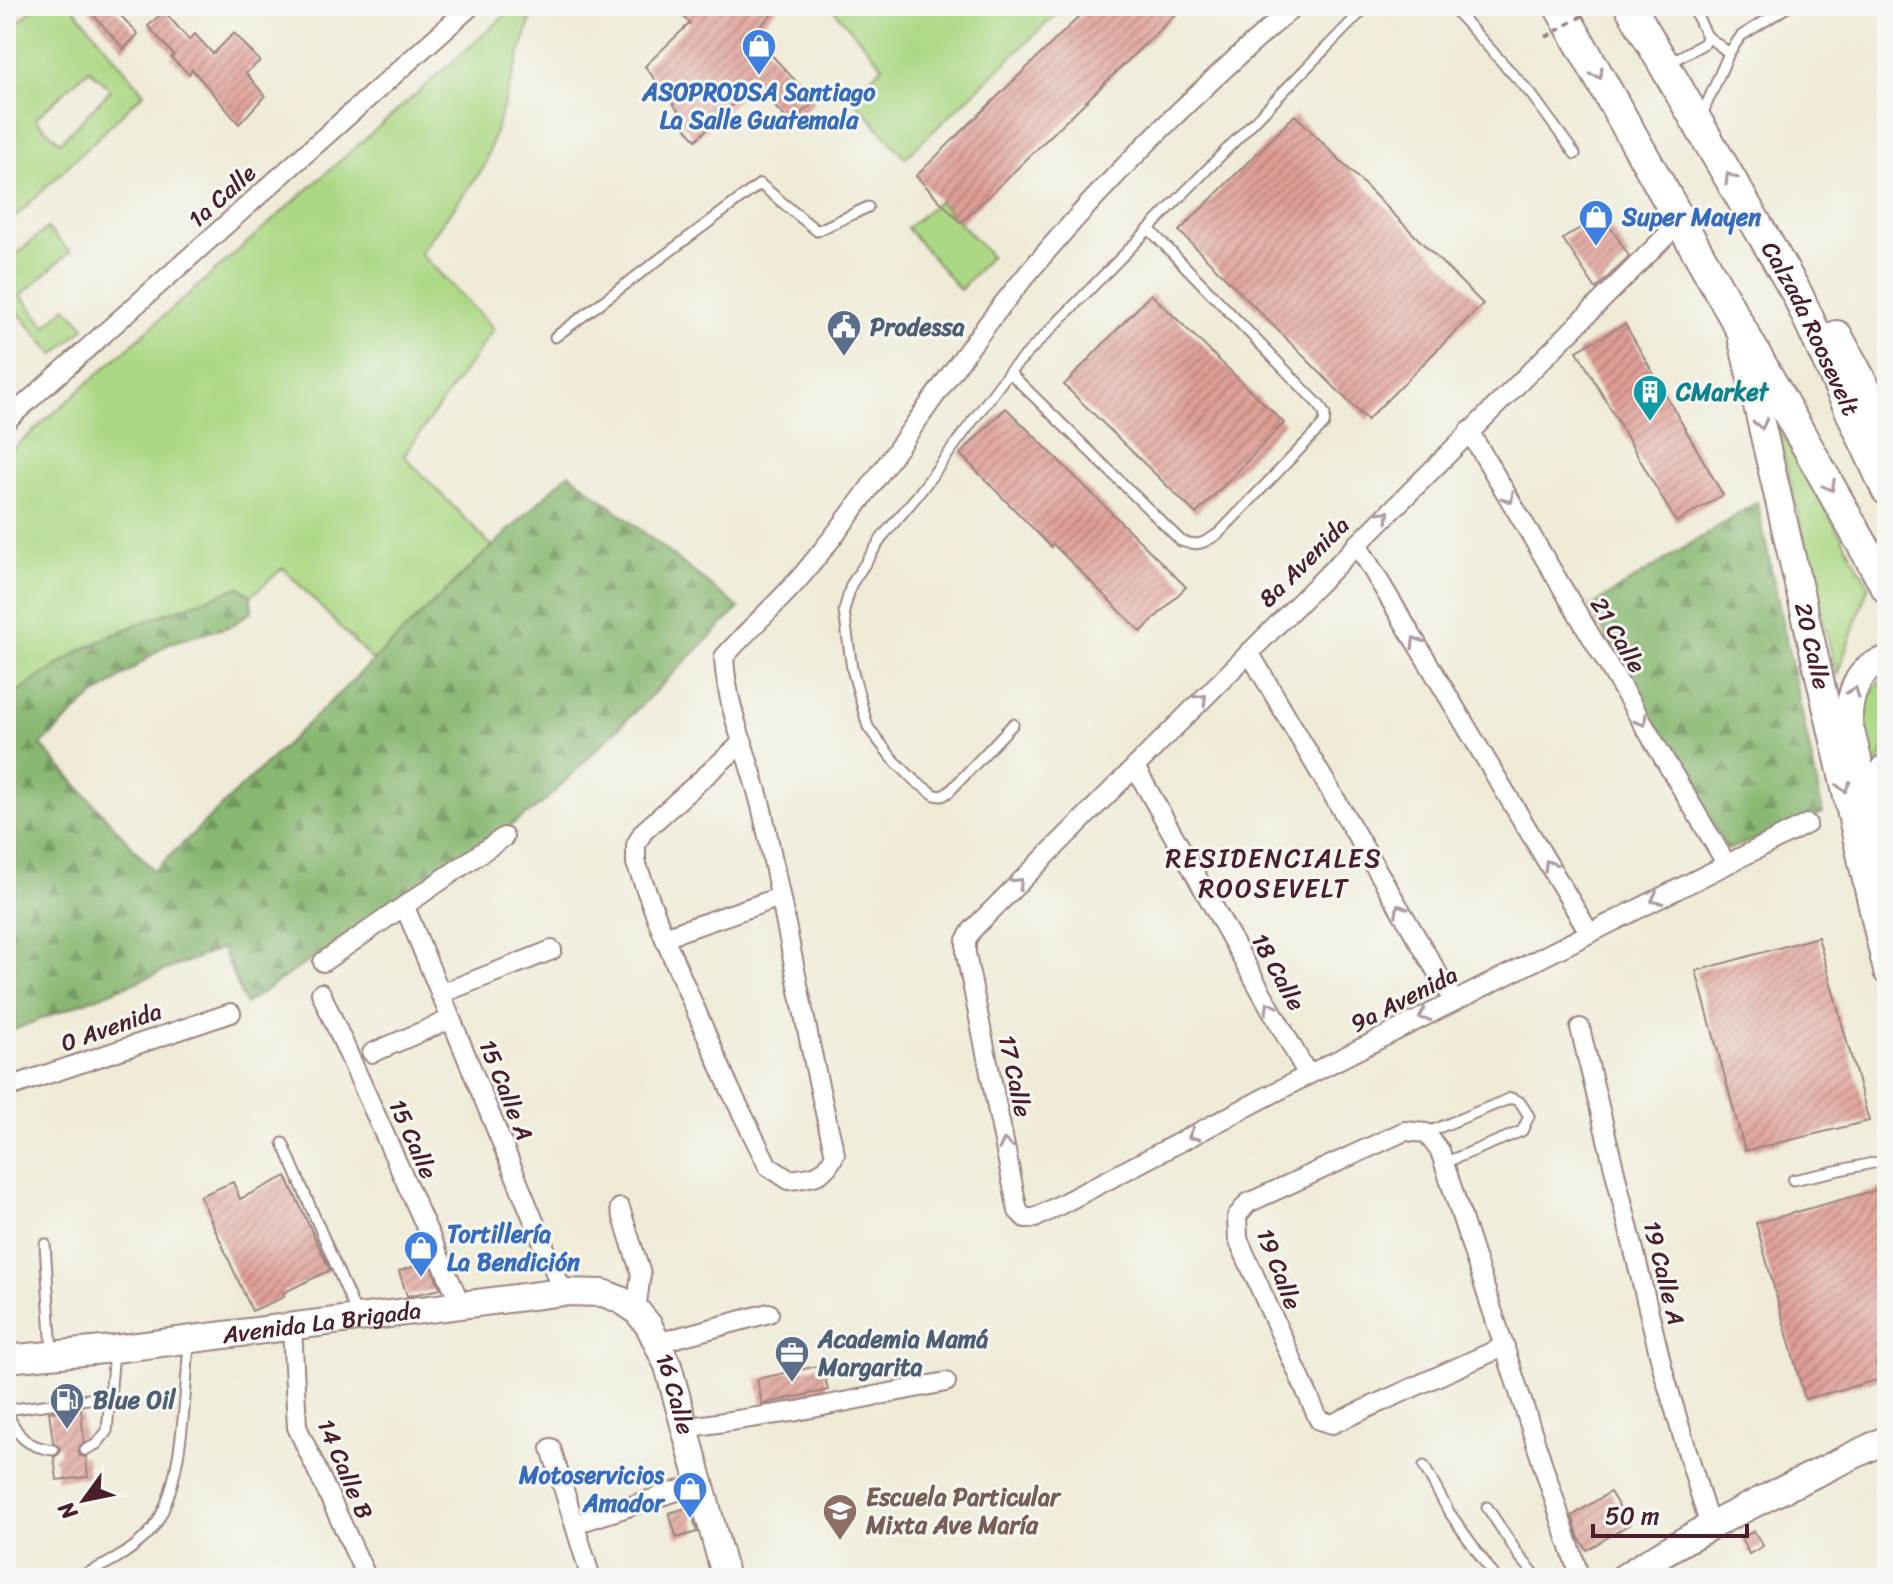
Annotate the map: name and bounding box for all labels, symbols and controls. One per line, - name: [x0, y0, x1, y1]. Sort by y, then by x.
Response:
- shop icon: ASOPRODSA Santiago La Salle Guatemala: [740, 27, 778, 77]
- one-way arrow: [1588, 66, 1603, 80]
- place label: ASOPRODSA Santiago La Salle Guatemala: [642, 71, 876, 141]
- street label: 1a Calle: [178, 153, 266, 239]
- one-way arrow: [1724, 172, 1740, 187]
- place label: Super Mayen: [1621, 196, 1761, 238]
- shop icon: Super Mayen: [1577, 198, 1615, 248]
- street label: Calzada Roosevelt: [1750, 233, 1871, 423]
- place label: Prodessa: [870, 306, 965, 348]
- public building icon: Prodessa: [825, 308, 863, 358]
- place label: CMarket: [1675, 371, 1769, 413]
- building icon: CMarket: [1631, 373, 1669, 423]
- one-way arrow: [1752, 417, 1769, 430]
- one-way arrow: [1820, 478, 1836, 492]
- one-way arrow: [1499, 489, 1515, 504]
- street label: 8a Avenida: [1248, 506, 1360, 618]
- one-way arrow: [1376, 510, 1391, 524]
- street label: 21 Calle: [1579, 588, 1657, 682]
- street label: 20 Calle: [1782, 598, 1843, 694]
- one-way arrow: [1410, 636, 1425, 651]
- one-way arrow: [1844, 686, 1860, 700]
- one-way arrow: [1193, 694, 1207, 708]
- one-way arrow: [1632, 713, 1647, 727]
- one-way arrow: [1835, 779, 1852, 793]
- district label: RESIDENCIALES ROOSEVELT: [1165, 835, 1383, 911]
- one-way arrow: [1544, 859, 1559, 874]
- one-way arrow: [1009, 878, 1023, 892]
- one-way arrow: [1649, 889, 1664, 904]
- one-way arrow: [1394, 903, 1410, 918]
- street label: 18 Calle: [1239, 925, 1317, 1019]
- street label: 9a Avenida: [1343, 954, 1465, 1044]
- street label: 0 Avenida: [55, 990, 167, 1064]
- one-way arrow: [1264, 1001, 1279, 1015]
- one-way arrow: [1418, 1006, 1432, 1022]
- street label: 17 Calle: [986, 1031, 1044, 1121]
- street label: 15 Calle A: [467, 1033, 545, 1147]
- street label: 15 Calle: [377, 1092, 449, 1186]
- one-way arrow: [1186, 1125, 1201, 1140]
- one-way arrow: [997, 1138, 1014, 1151]
- place label: Tortillería La Bendición: [447, 1213, 580, 1283]
- street label: 19 Calle A: [1631, 1216, 1697, 1330]
- street label: 19 Calle: [1244, 1222, 1314, 1316]
- shop icon: Tortillería La Bendición: [402, 1229, 440, 1279]
- street label: Avenida La Brigada: [219, 1289, 424, 1356]
- place label: Academia Mamá Margarita: [817, 1318, 988, 1388]
- office icon: Academia Mamá Margarita: [773, 1334, 811, 1384]
- street label: 16 Calle: [643, 1345, 707, 1439]
- place label: Blue Oil: [93, 1379, 177, 1421]
- fuel station icon: Blue Oil: [48, 1381, 86, 1431]
- street label: 14 Calle B: [305, 1412, 385, 1526]
- place label: Motoservicios Amador: [518, 1454, 666, 1524]
- north arrow: [44, 1460, 124, 1540]
- shop icon: Motoservicios Amador: [671, 1470, 709, 1520]
- place label: Escuela Particular Mixta Ave María: [865, 1476, 1062, 1546]
- scale bar: [1593, 1488, 1747, 1538]
- school or university icon: Escuela Particular Mixta Ave María: [821, 1492, 859, 1542]
- text: N: [47, 1493, 89, 1528]
- text: 50 m: [1605, 1495, 1660, 1537]

